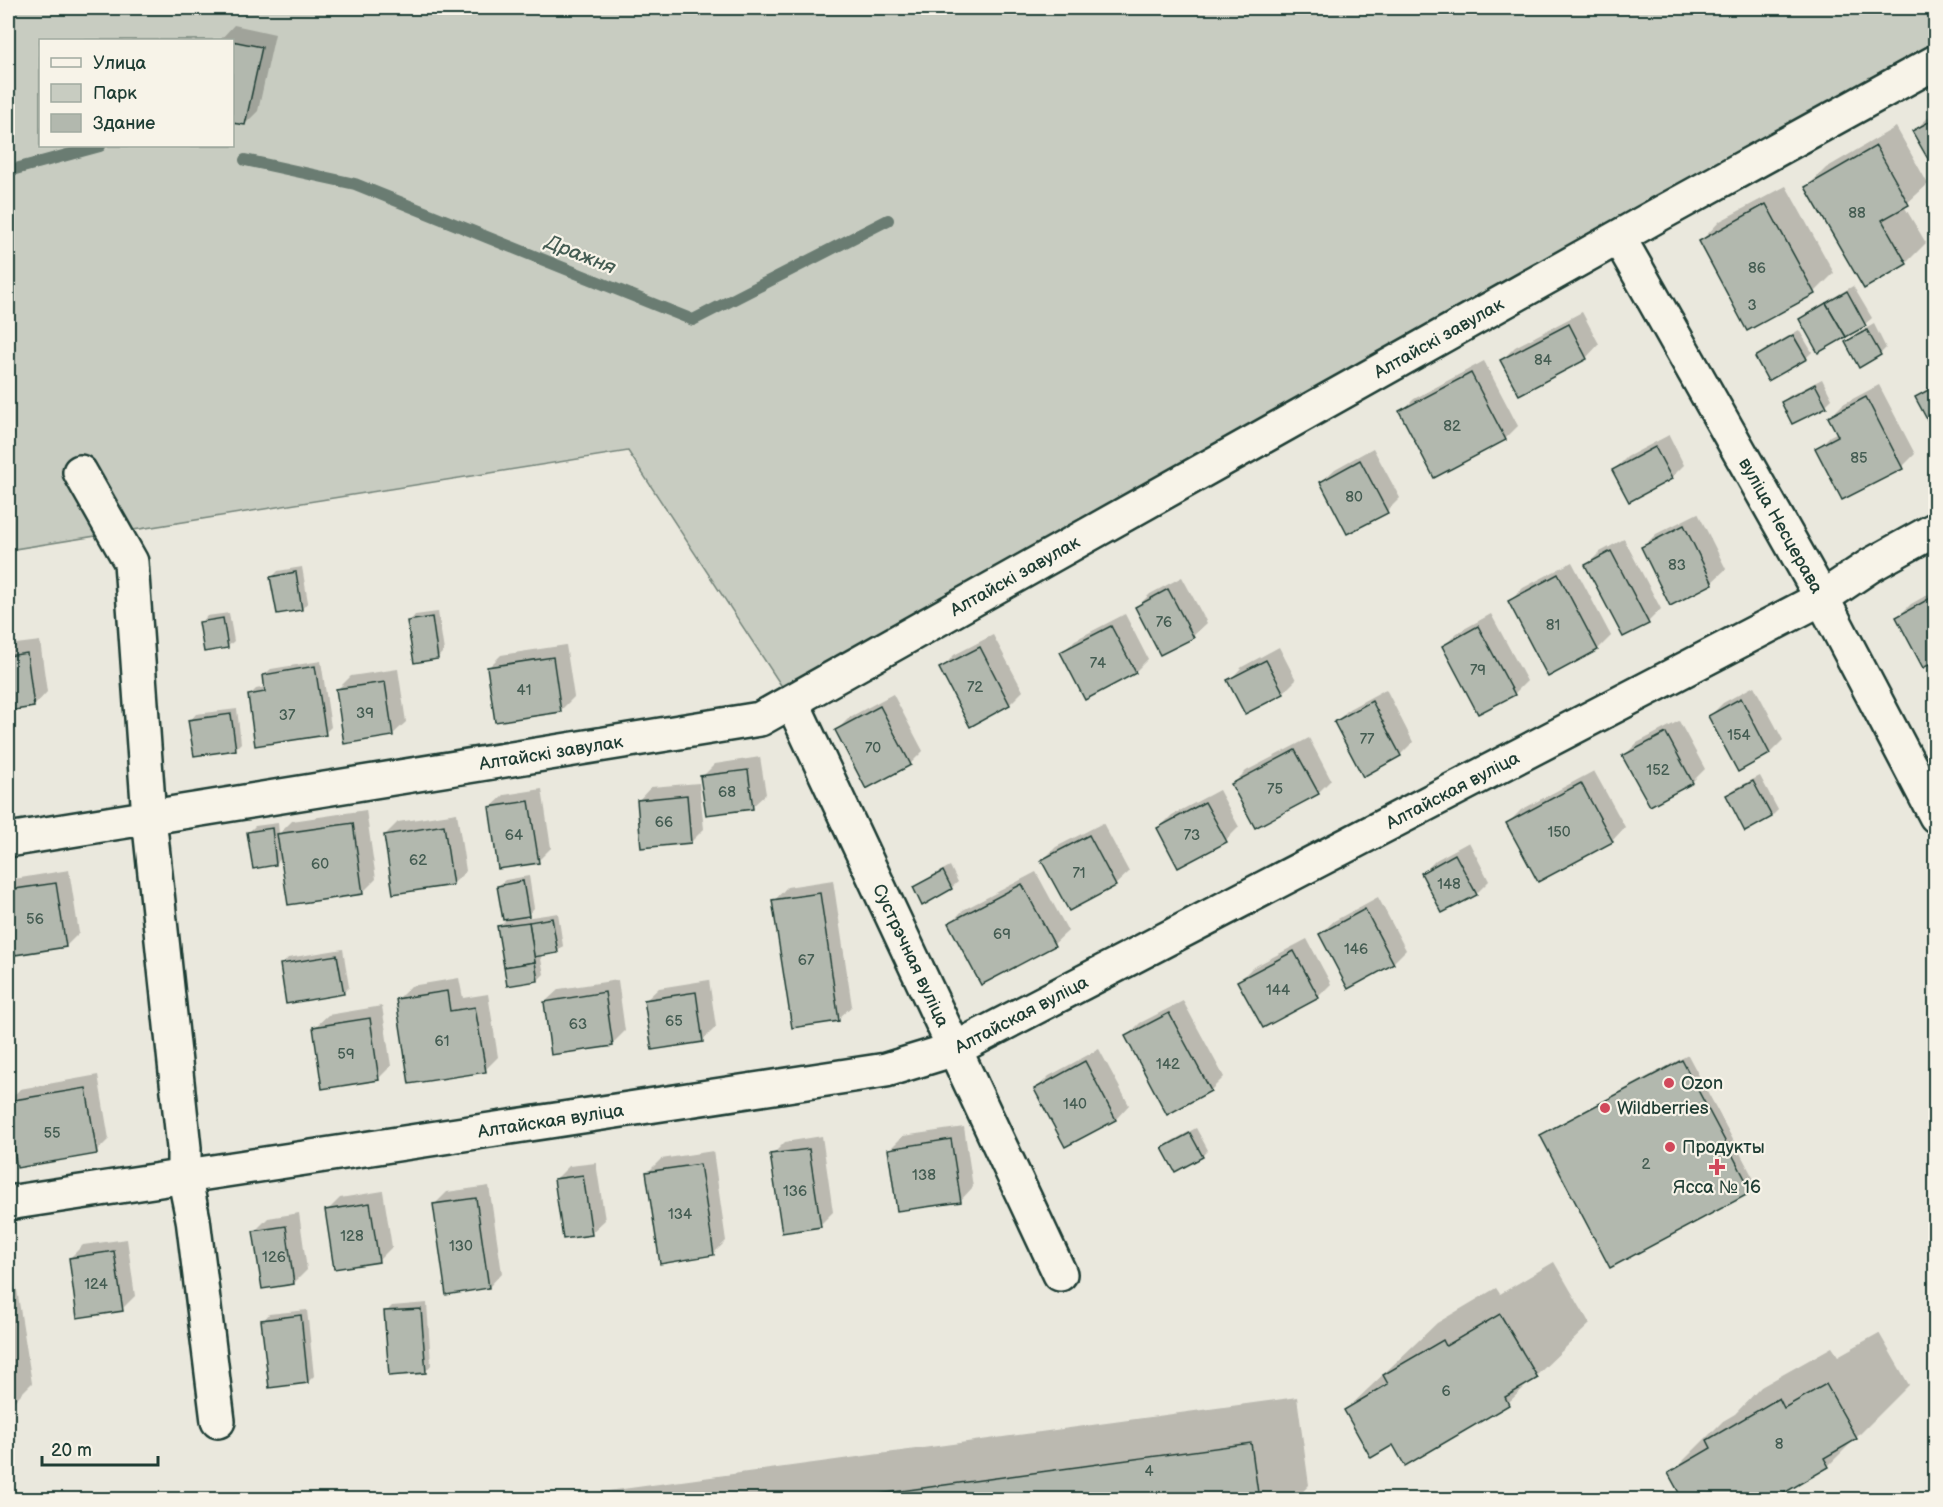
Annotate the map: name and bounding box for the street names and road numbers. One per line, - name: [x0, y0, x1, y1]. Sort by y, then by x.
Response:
- street label: Алтайскі завулак: [1370, 293, 1508, 384]
- street label: вуліца Несцерава: [1734, 454, 1827, 597]
- street label: Алтайскі завулак: [946, 531, 1084, 622]
- street label: Алтайскі завулак: [477, 731, 625, 775]
- street label: Алтайская вуліца: [1382, 747, 1523, 834]
- street label: Сустрэчная вуліца: [868, 881, 953, 1031]
- street label: Алтайская вуліца: [951, 971, 1092, 1059]
- street label: Алтайская вуліца: [475, 1100, 626, 1143]

